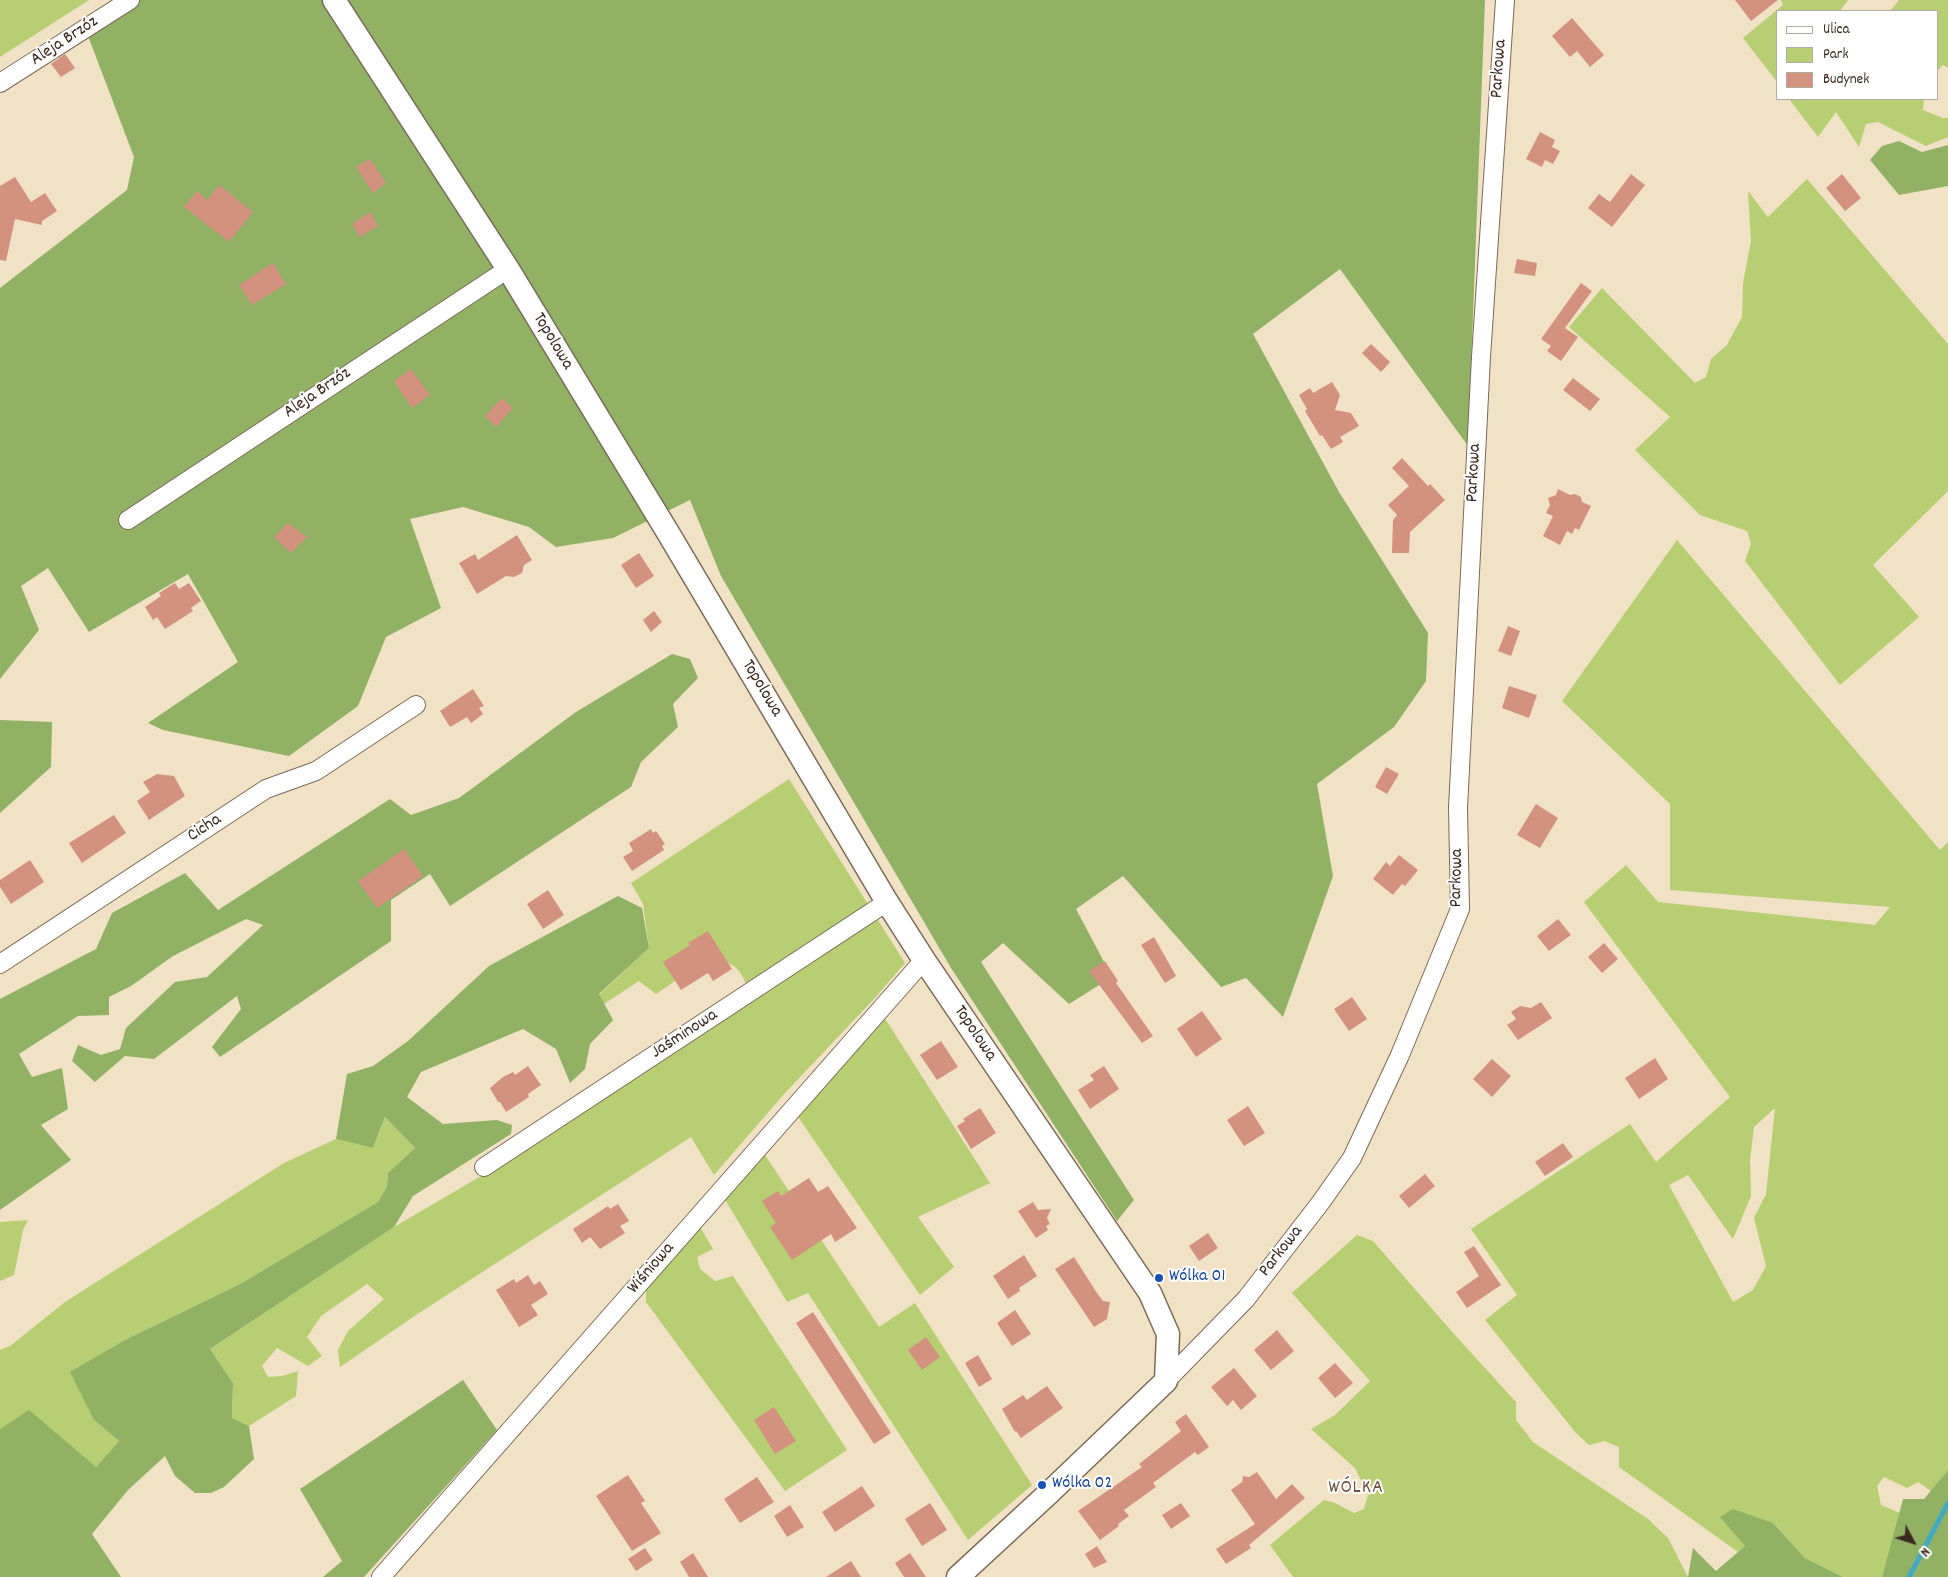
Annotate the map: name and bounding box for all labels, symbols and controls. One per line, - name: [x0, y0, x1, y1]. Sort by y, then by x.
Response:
- legend: [1776, 10, 1938, 100]
- street label: Aleja Brzóz: [27, 12, 103, 72]
- text: Ulica: [1823, 19, 1850, 41]
- street label: Parkowa: [1487, 39, 1513, 99]
- text: Park: [1823, 44, 1849, 66]
- text: Budynek: [1823, 69, 1869, 91]
- street label: Topolowa: [527, 310, 577, 374]
- street label: Aleja Brzóz: [280, 364, 356, 424]
- street label: Parkowa: [1463, 443, 1487, 503]
- street label: Topolowa: [736, 657, 786, 721]
- street label: Cicha: [184, 810, 226, 848]
- street label: Parkowa: [1447, 848, 1469, 908]
- street label: Topolowa: [948, 1002, 1000, 1066]
- street label: Jaśminowa: [648, 1006, 722, 1064]
- street label: Parkowa: [1255, 1222, 1309, 1282]
- street label: Wiśniowa: [624, 1239, 680, 1299]
- place label: Wólka 01: [1169, 1267, 1225, 1289]
- marker: Wólka 01: [1153, 1272, 1165, 1284]
- place label: Wólka 02: [1052, 1474, 1112, 1496]
- district label: WÓLKA: [1328, 1477, 1384, 1501]
- marker: Wólka 02: [1036, 1479, 1048, 1491]
- north arrow: [1888, 1517, 1938, 1567]
- text: N: [1915, 1543, 1934, 1561]

